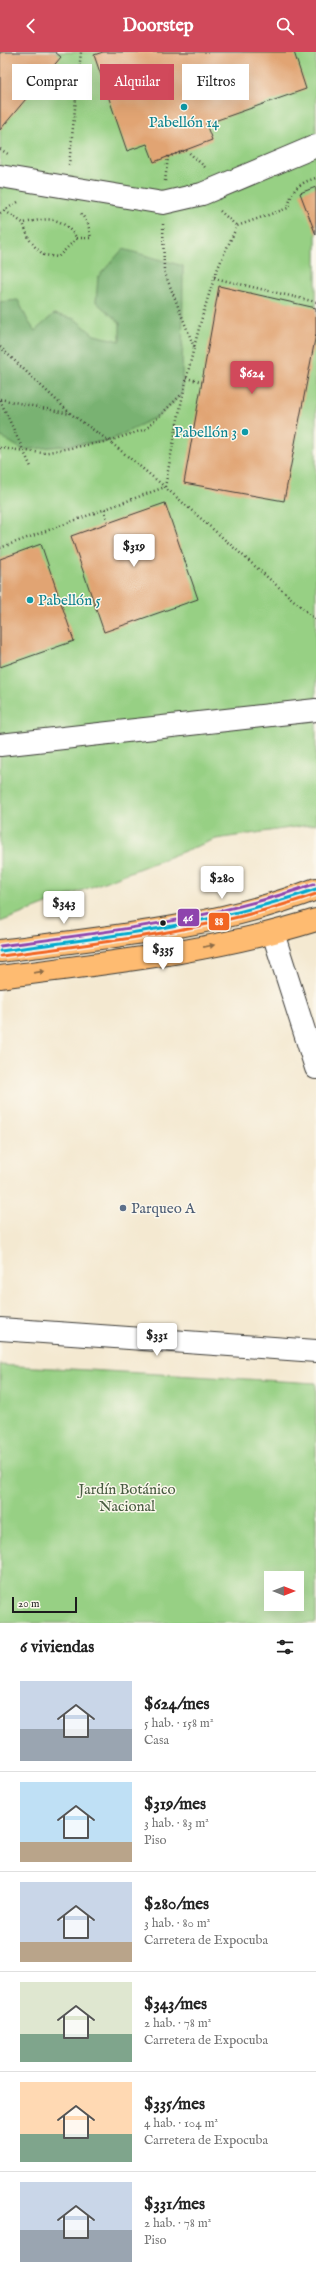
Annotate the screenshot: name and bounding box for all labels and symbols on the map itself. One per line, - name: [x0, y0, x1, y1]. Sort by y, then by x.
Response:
- marker: Pabellón 14: [179, 102, 189, 112]
- place label: Pabellón 14: [149, 113, 220, 132]
- pin: $624: [228, 361, 276, 395]
- place label: Pabellón 3: [174, 423, 237, 442]
- marker: Pabellón 3: [240, 427, 250, 437]
- pin: $319: [110, 534, 158, 568]
- place label: Pabellón 5: [38, 591, 101, 610]
- marker: Pabellón 5: [25, 595, 35, 605]
- pin: $280: [198, 866, 246, 900]
- pin: $343: [40, 891, 88, 925]
- line badge: 46: [177, 908, 200, 927]
- text: 46: [182, 911, 194, 925]
- line badge: 88: [208, 912, 230, 931]
- text: 88: [215, 915, 223, 929]
- unlabelled marker: [158, 918, 168, 928]
- pin: $335: [139, 937, 187, 971]
- one-way arrow: [203, 943, 215, 949]
- one-way arrow: [33, 969, 45, 975]
- place label: Parqueo A: [131, 1199, 196, 1218]
- marker: Parqueo A: [118, 1203, 128, 1213]
- pin: $331: [133, 1323, 181, 1357]
- park label: Jardín Botánico Nacional: [76, 1480, 176, 1516]
- north arrow: [264, 1571, 304, 1611]
- scale bar: [12, 1595, 77, 1614]

